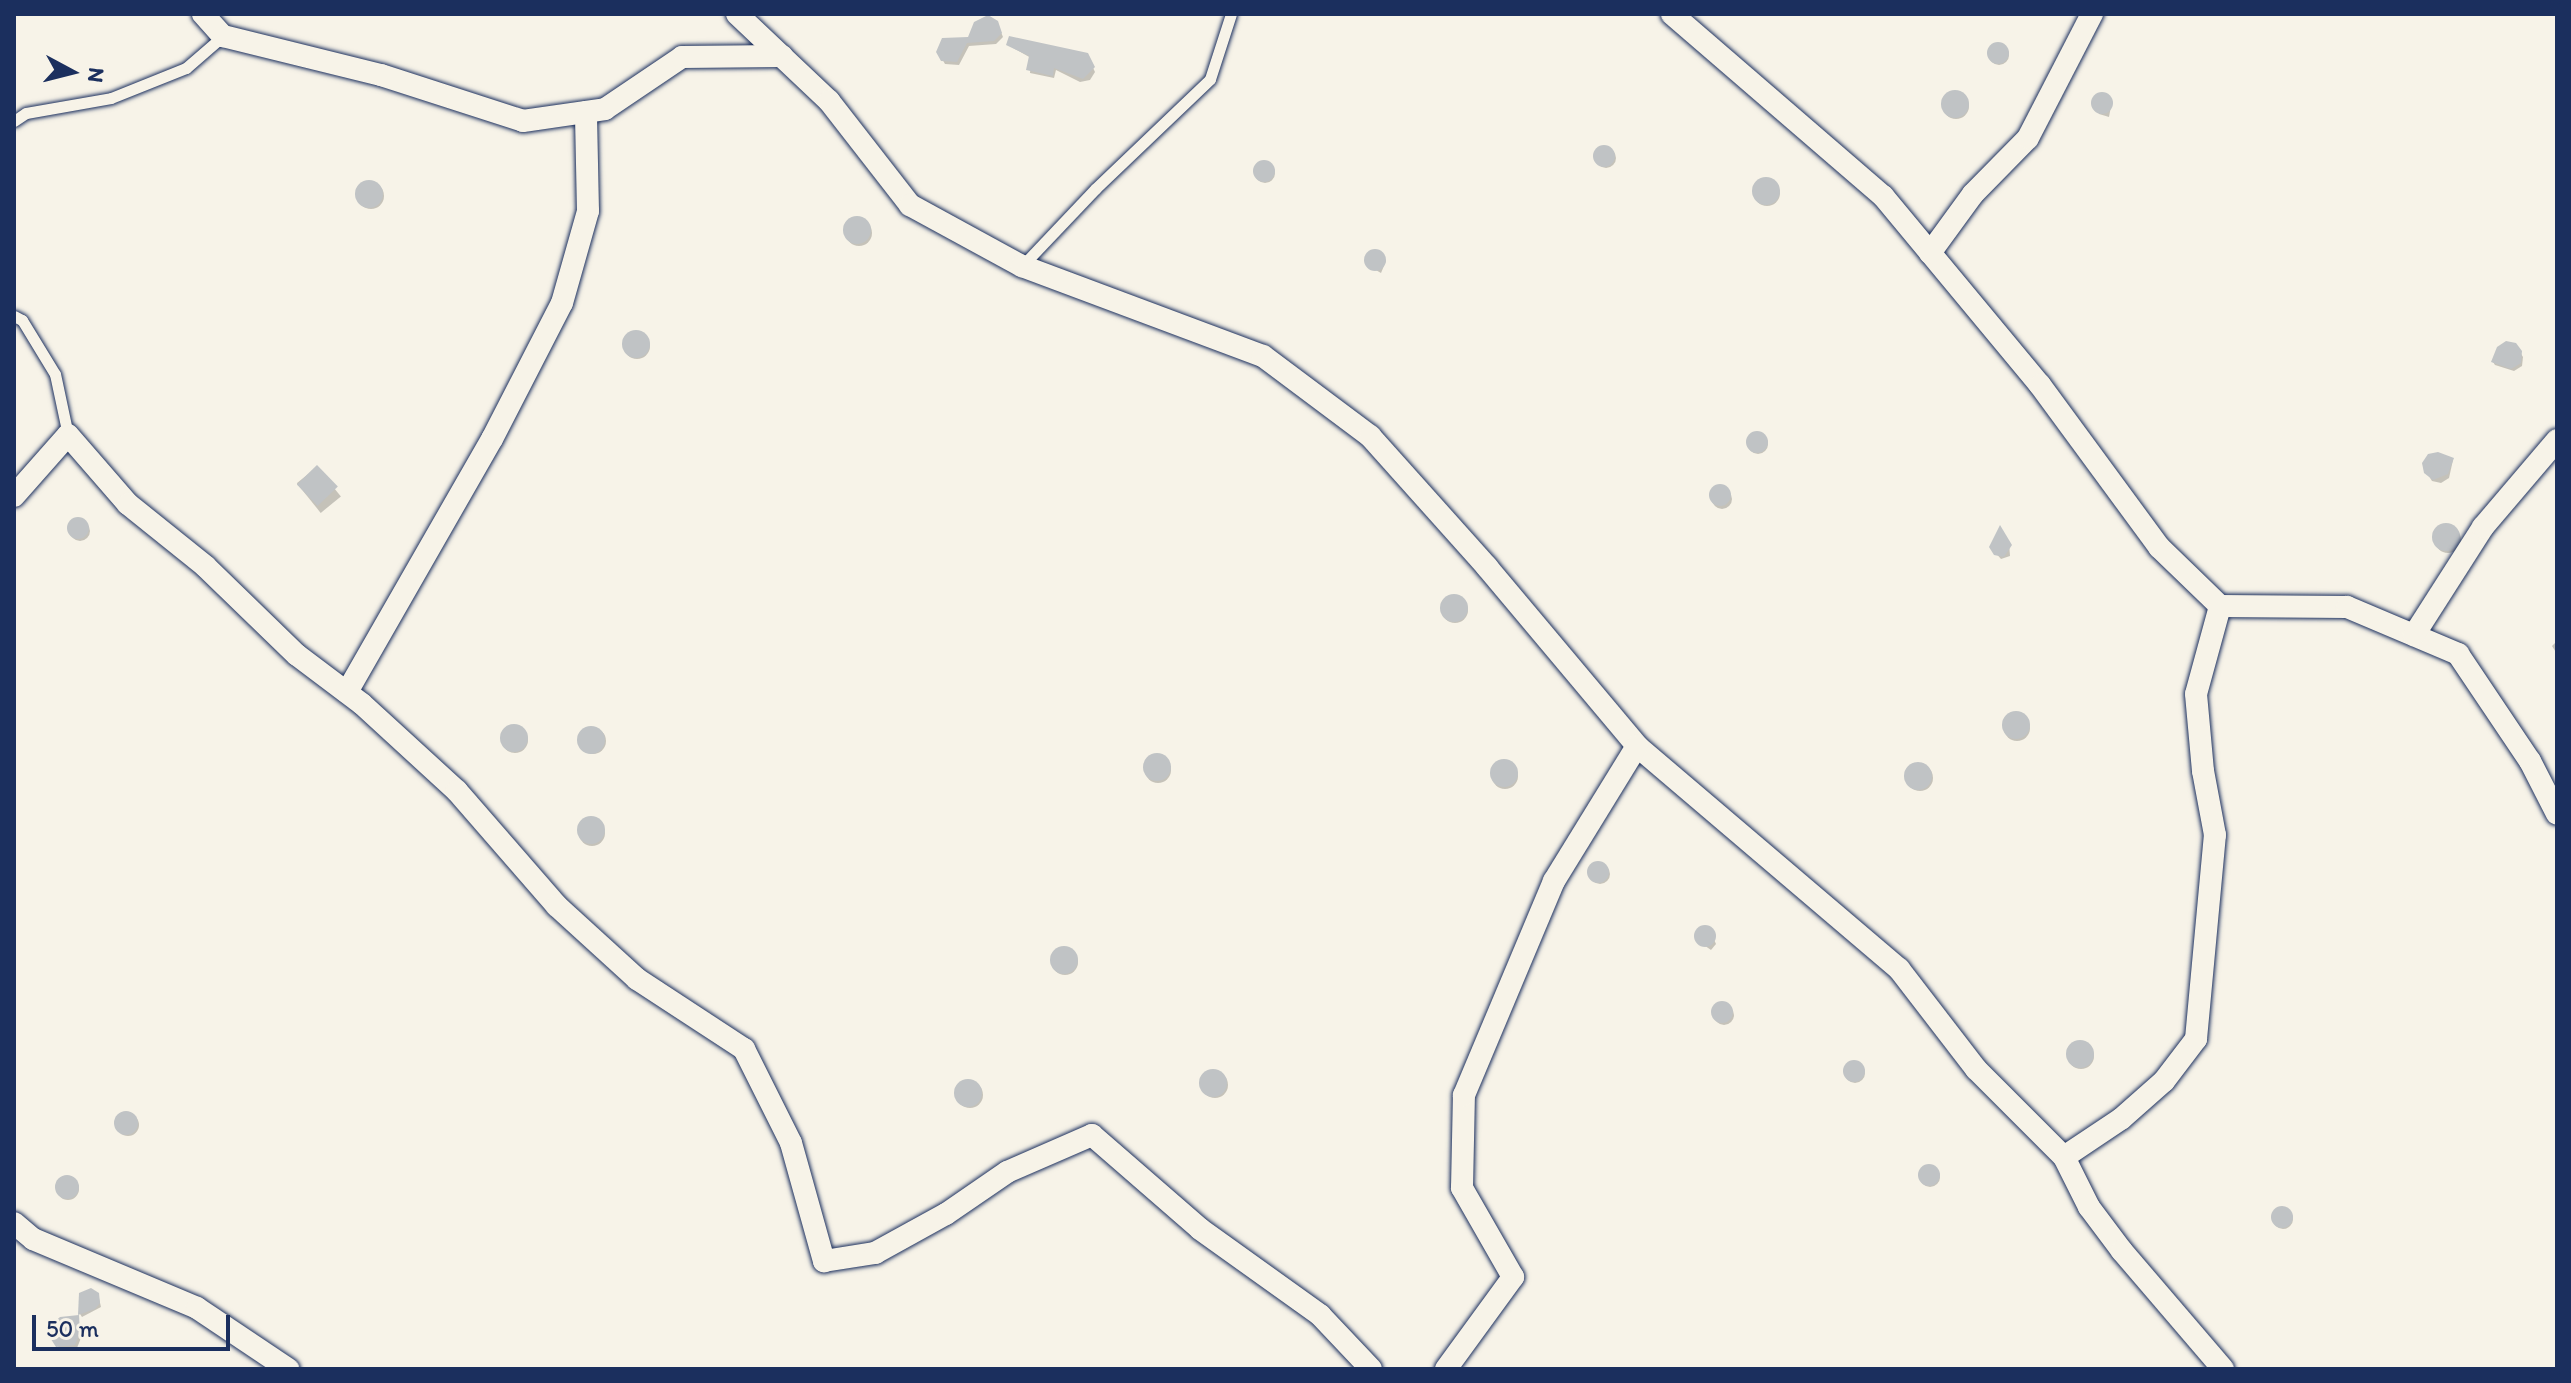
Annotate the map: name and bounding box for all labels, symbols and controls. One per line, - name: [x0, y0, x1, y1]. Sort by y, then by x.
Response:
- north arrow: [32, 32, 112, 112]
- text: N: [82, 66, 111, 84]
- scale bar: [36, 1299, 234, 1349]
- text: 50 m: [46, 1314, 99, 1343]

